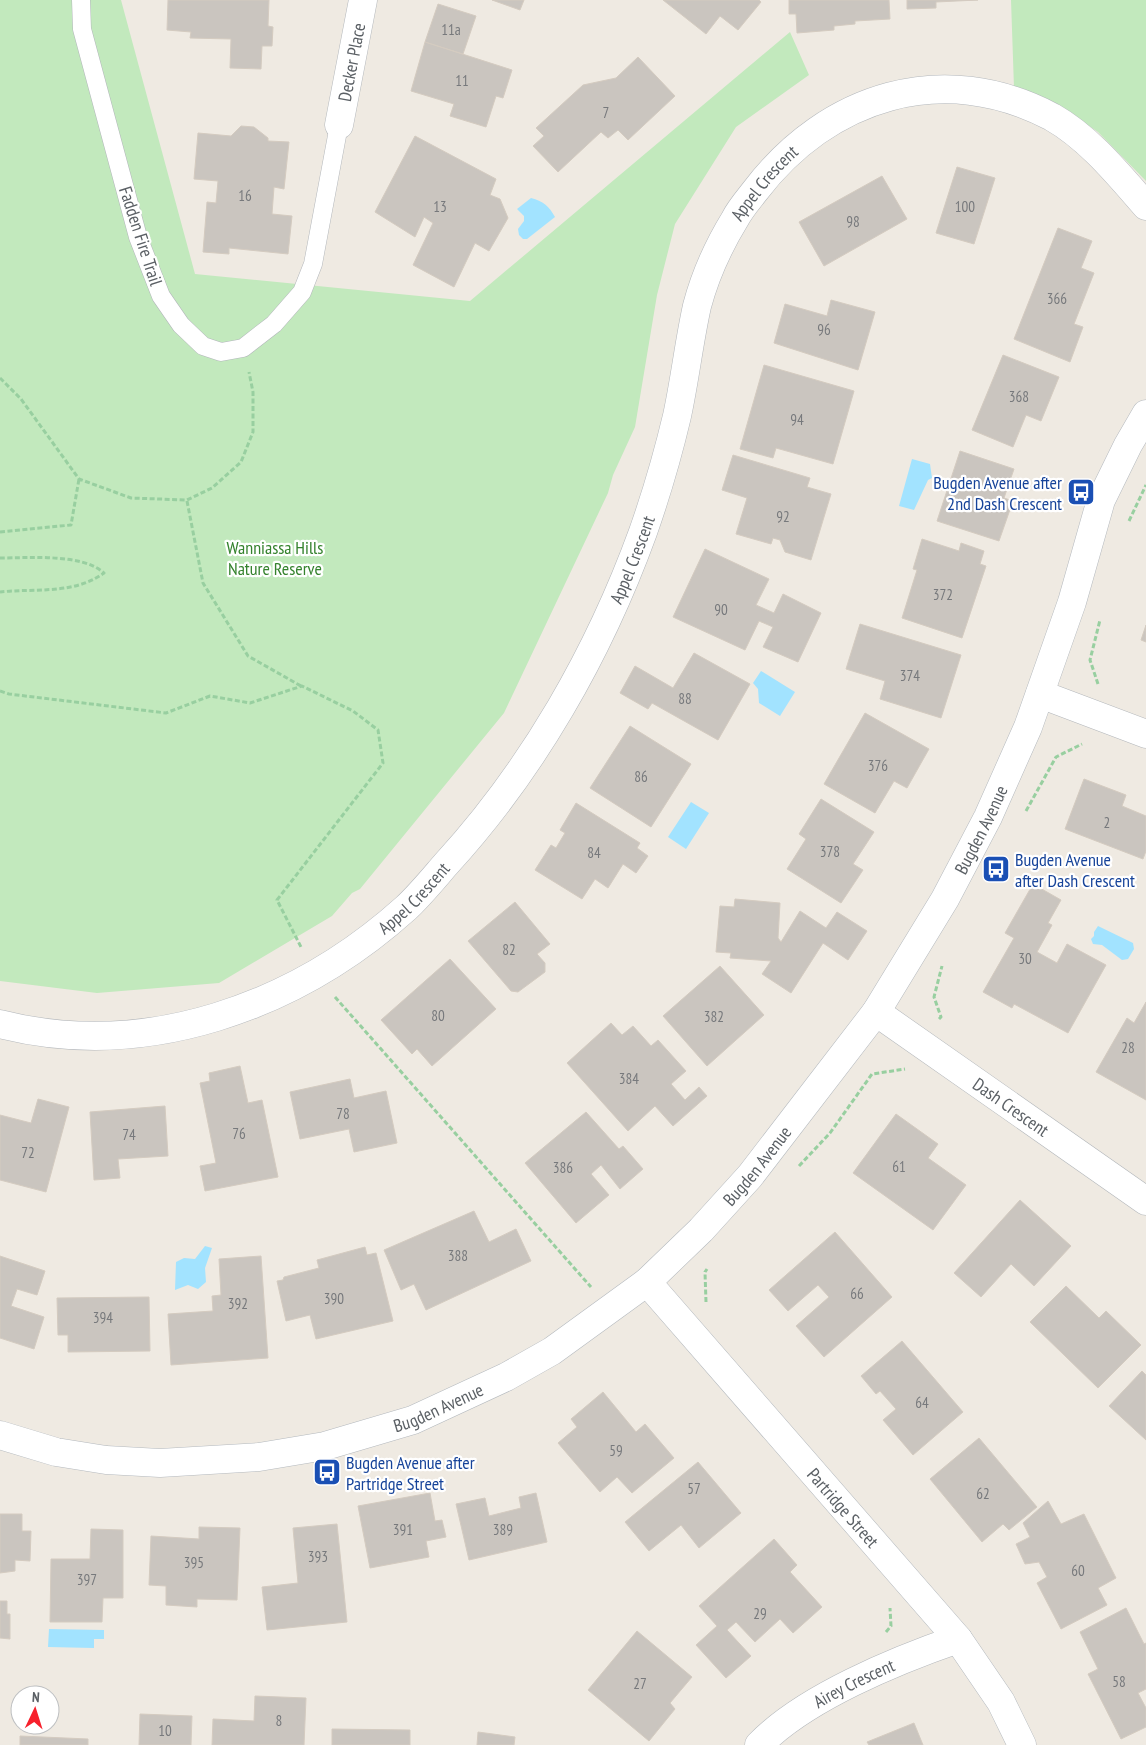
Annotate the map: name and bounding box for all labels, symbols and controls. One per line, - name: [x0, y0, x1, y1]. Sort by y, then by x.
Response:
- house number: 11a: [441, 20, 461, 39]
- street label: Decker Place: [332, 21, 370, 103]
- house number: 11: [455, 71, 469, 90]
- house number: 7: [603, 103, 609, 122]
- street label: Appel Crescent: [725, 140, 802, 225]
- street label: Fadden Fire Trail: [114, 183, 168, 289]
- house number: 16: [238, 186, 252, 205]
- house number: 13: [433, 197, 447, 216]
- house number: 100: [955, 197, 975, 216]
- house number: 98: [846, 212, 860, 231]
- house number: 366: [1047, 289, 1067, 308]
- house number: 96: [817, 320, 831, 339]
- house number: 368: [1009, 387, 1029, 406]
- house number: 94: [790, 410, 804, 429]
- place label: Bugden Avenue after 2nd Dash Crescent: [933, 471, 1062, 515]
- bus stop icon: Bugden Avenue after 2nd Dash Crescent: [1066, 477, 1096, 507]
- house number: 92: [776, 507, 790, 526]
- street label: Appel Crescent: [604, 513, 659, 607]
- park label: Wanniassa Hills Nature Reserve: [227, 536, 323, 580]
- house number: 372: [933, 585, 953, 604]
- house number: 90: [714, 600, 728, 619]
- house number: 374: [900, 666, 920, 685]
- house number: 88: [678, 689, 692, 708]
- house number: 376: [868, 756, 888, 775]
- house number: 86: [634, 767, 648, 786]
- street label: Bugden Avenue: [949, 782, 1012, 878]
- house number: 2: [1104, 813, 1110, 832]
- house number: 378: [820, 842, 840, 861]
- house number: 84: [587, 843, 601, 862]
- place label: Bugden Avenue after Dash Crescent: [1015, 848, 1135, 892]
- bus stop icon: Bugden Avenue after Dash Crescent: [981, 854, 1011, 884]
- street label: Appel Crescent: [373, 857, 454, 939]
- house number: 82: [502, 940, 516, 959]
- house number: 30: [1018, 949, 1032, 968]
- house number: 80: [431, 1006, 445, 1025]
- house number: 382: [704, 1007, 724, 1026]
- house number: 28: [1121, 1038, 1135, 1057]
- house number: 384: [619, 1069, 639, 1088]
- street label: Dash Crescent: [969, 1072, 1054, 1141]
- house number: 78: [336, 1104, 350, 1123]
- street label: Bugden Avenue: [717, 1121, 796, 1210]
- house number: 76: [232, 1124, 246, 1143]
- house number: 74: [122, 1125, 136, 1144]
- house number: 72: [21, 1143, 35, 1162]
- house number: 61: [892, 1157, 906, 1176]
- house number: 386: [553, 1158, 573, 1177]
- house number: 388: [448, 1246, 468, 1265]
- house number: 66: [850, 1284, 864, 1303]
- house number: 390: [324, 1289, 344, 1308]
- house number: 392: [228, 1294, 248, 1313]
- house number: 394: [93, 1308, 113, 1327]
- street label: Bugden Avenue: [390, 1378, 487, 1437]
- house number: 64: [915, 1393, 929, 1412]
- house number: 59: [609, 1441, 623, 1460]
- place label: Bugden Avenue after Partridge Street: [346, 1451, 475, 1495]
- bus stop icon: Bugden Avenue after Partridge Street: [312, 1457, 342, 1487]
- street label: Partridge Street: [802, 1463, 884, 1552]
- house number: 57: [687, 1479, 701, 1498]
- house number: 62: [976, 1484, 990, 1503]
- house number: 391: [393, 1520, 413, 1539]
- house number: 389: [493, 1520, 513, 1539]
- house number: 393: [308, 1547, 328, 1566]
- house number: 395: [184, 1553, 204, 1572]
- house number: 60: [1071, 1561, 1085, 1580]
- house number: 397: [77, 1570, 97, 1589]
- house number: 29: [753, 1604, 767, 1623]
- street label: Airey Crescent: [809, 1653, 898, 1713]
- house number: 58: [1112, 1672, 1126, 1691]
- house number: 27: [633, 1674, 647, 1693]
- north arrow: [10, 1685, 60, 1735]
- text: N: [32, 1688, 40, 1706]
- house number: 8: [276, 1711, 282, 1730]
- house number: 10: [158, 1721, 172, 1740]

